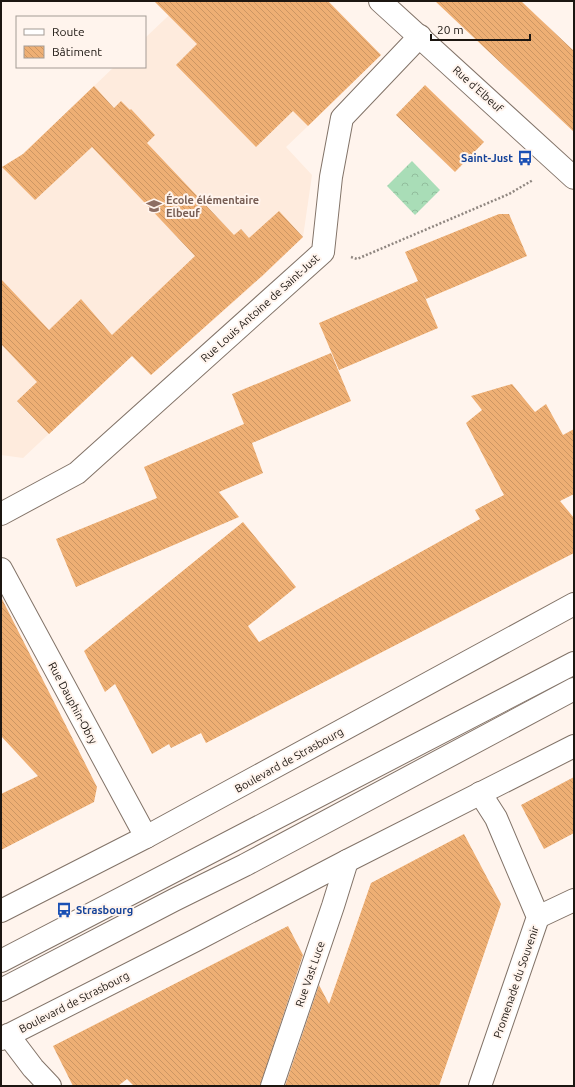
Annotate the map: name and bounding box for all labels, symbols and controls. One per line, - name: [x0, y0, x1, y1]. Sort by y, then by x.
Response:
- legend: [16, 16, 146, 68]
- scale bar: [431, 16, 530, 42]
- text: 20 m: [437, 23, 464, 36]
- text: Route: [52, 25, 85, 38]
- text: Bâtiment: [52, 45, 102, 58]
- street label: Rue d'Elbeuf: [451, 64, 506, 115]
- bus stop icon: Saint-Just: [516, 149, 534, 167]
- place label: Saint-Just: [461, 152, 513, 164]
- place label: École élémentaire Elbeuf: [166, 193, 259, 219]
- school or university icon: École élémentaire Elbeuf: [145, 197, 163, 215]
- street label: Rue Louis Antoine de Saint-Just: [198, 251, 322, 364]
- street label: Rue Dauphin-Obry: [46, 660, 100, 747]
- street label: Boulevard de Strasbourg: [233, 725, 345, 795]
- bus stop icon: Strasbourg: [55, 901, 73, 919]
- place label: Strasbourg: [76, 904, 133, 916]
- street label: Promenade du Souvenir: [491, 924, 541, 1040]
- street label: Rue Vast Luce: [293, 940, 327, 1008]
- street label: Boulevard de Strasbourg: [17, 969, 131, 1035]

